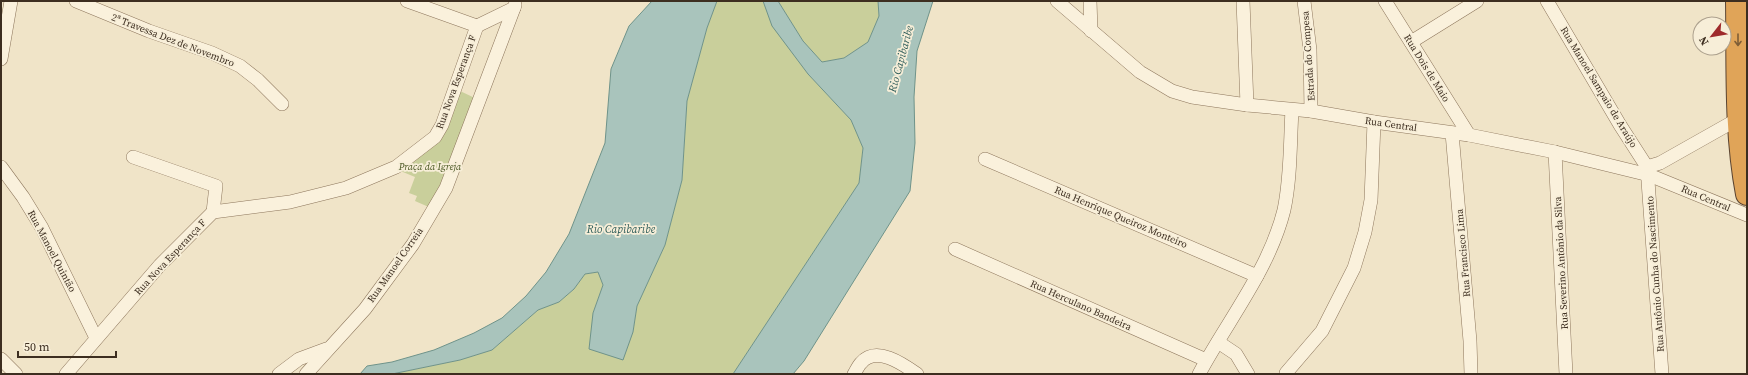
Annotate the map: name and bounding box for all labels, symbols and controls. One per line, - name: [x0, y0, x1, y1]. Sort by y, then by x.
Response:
- street label: Estrada do Compesa: [1298, 10, 1318, 102]
- street label: 2ª Travessa Dez de Novembro: [110, 11, 237, 70]
- north arrow: [1692, 16, 1732, 56]
- water label: Rio Capibaribe: [885, 23, 917, 95]
- street label: Rua Manoel Sampaio de Araújo: [1558, 24, 1641, 150]
- street label: Rua Dois de Maio: [1401, 32, 1453, 105]
- street label: Rua Nova Esperança F: [433, 33, 479, 131]
- one-way arrow: [1734, 33, 1742, 46]
- text: N: [1695, 34, 1712, 48]
- street label: Rua Central: [1364, 114, 1418, 134]
- park label: Praça da Igreja: [398, 160, 462, 173]
- street label: Rua Central: [1679, 182, 1733, 214]
- street label: Rua Henrique Queiroz Monteiro: [1053, 183, 1190, 251]
- street label: Rua Severino Antônio da Silva: [1551, 195, 1571, 330]
- street label: Rua Antônio Cunha do Nascimento: [1643, 195, 1667, 352]
- street label: Rua Manoel Quintão: [25, 208, 79, 295]
- street label: Rua Francisco Lima: [1453, 208, 1473, 298]
- street label: Rua Nova Esperança F: [131, 216, 209, 298]
- water label: Rio Capibaribe: [586, 222, 656, 237]
- street label: Rua Manoel Correia: [364, 224, 426, 305]
- street label: Rua Herculano Bandeira: [1028, 277, 1134, 334]
- scale bar: [18, 333, 116, 359]
- text: 50 m: [24, 339, 50, 355]

